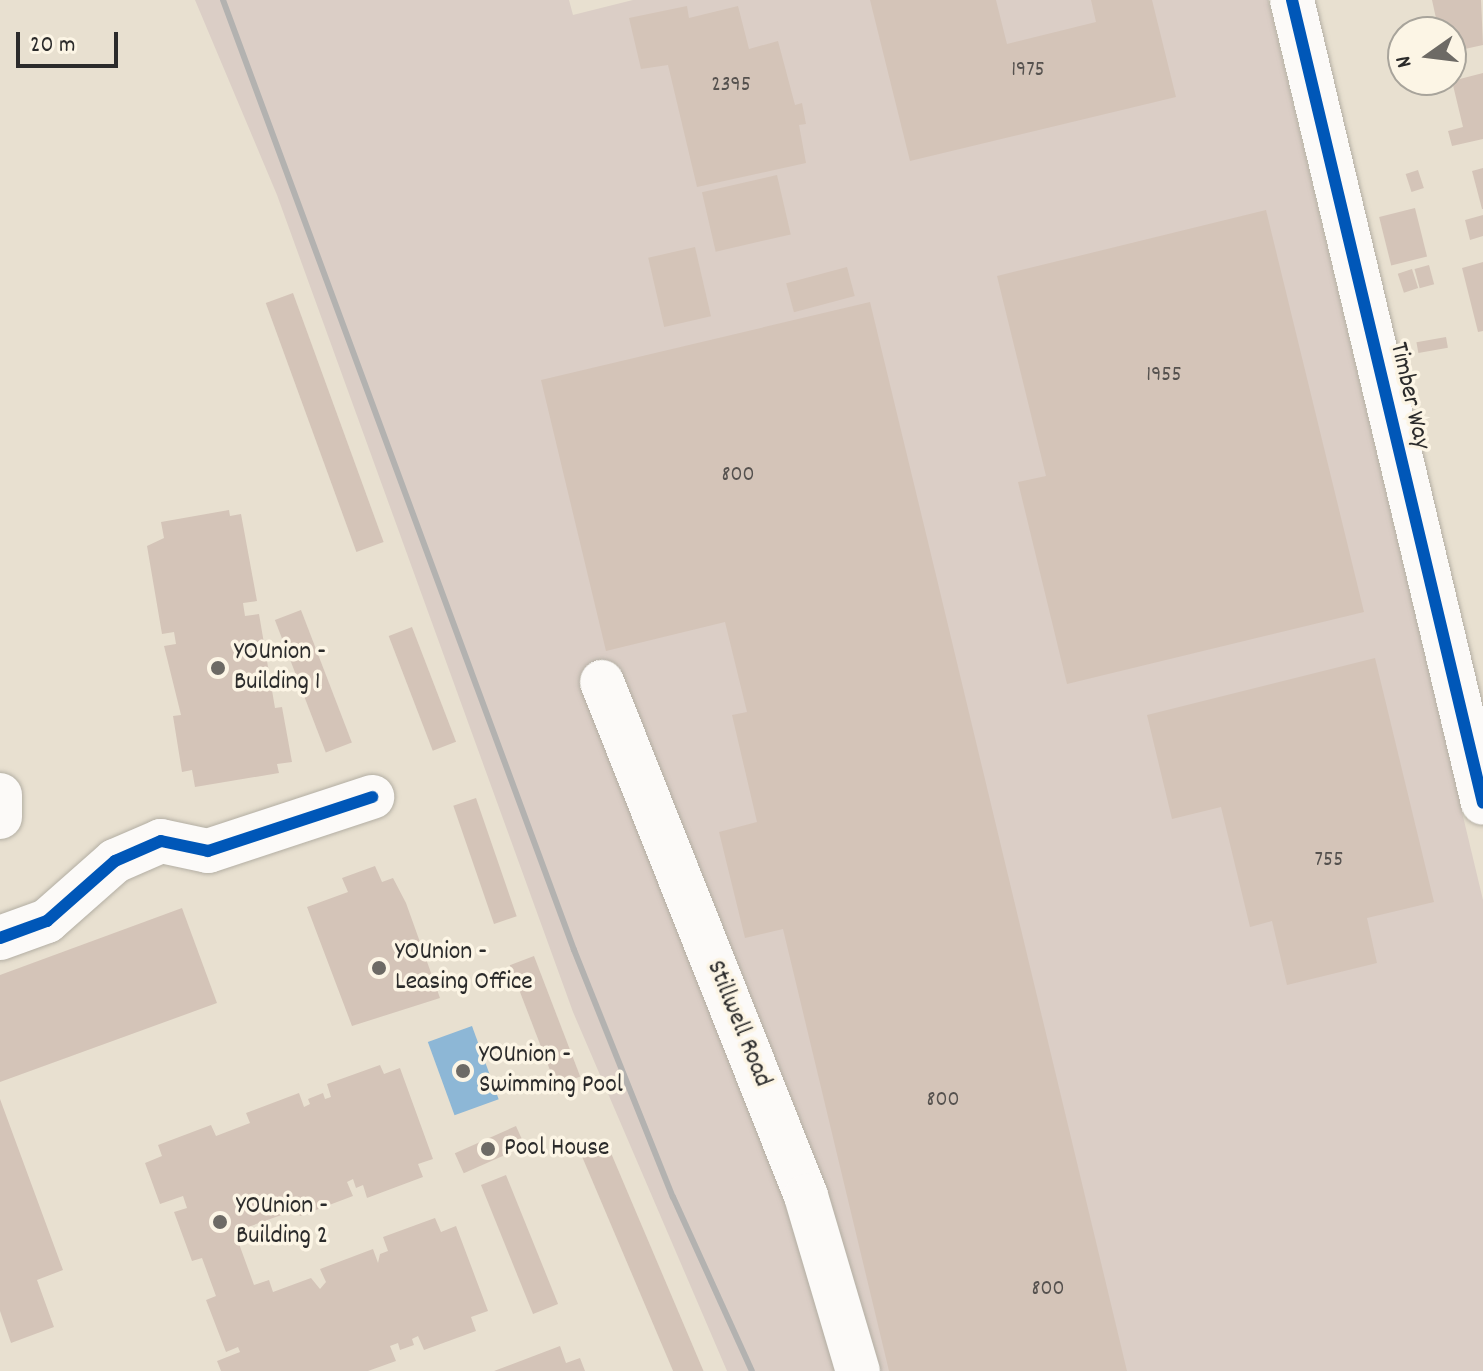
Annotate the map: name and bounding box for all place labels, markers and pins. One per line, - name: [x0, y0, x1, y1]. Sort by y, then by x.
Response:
- place label: YOUnion - Building 1: [234, 637, 326, 698]
- marker: YOUnion - Building 1: [209, 659, 227, 677]
- place label: YOUnion - Leasing Office: [395, 937, 533, 998]
- marker: YOUnion - Leasing Office: [370, 959, 388, 977]
- place label: YOUnion - Swimming Pool: [479, 1040, 623, 1102]
- marker: YOUnion - Swimming Pool: [454, 1062, 472, 1080]
- place label: Pool House: [504, 1133, 610, 1165]
- marker: Pool House: [479, 1140, 497, 1158]
- place label: YOUnion - Building 2: [236, 1191, 328, 1252]
- marker: YOUnion - Building 2: [211, 1213, 229, 1231]

